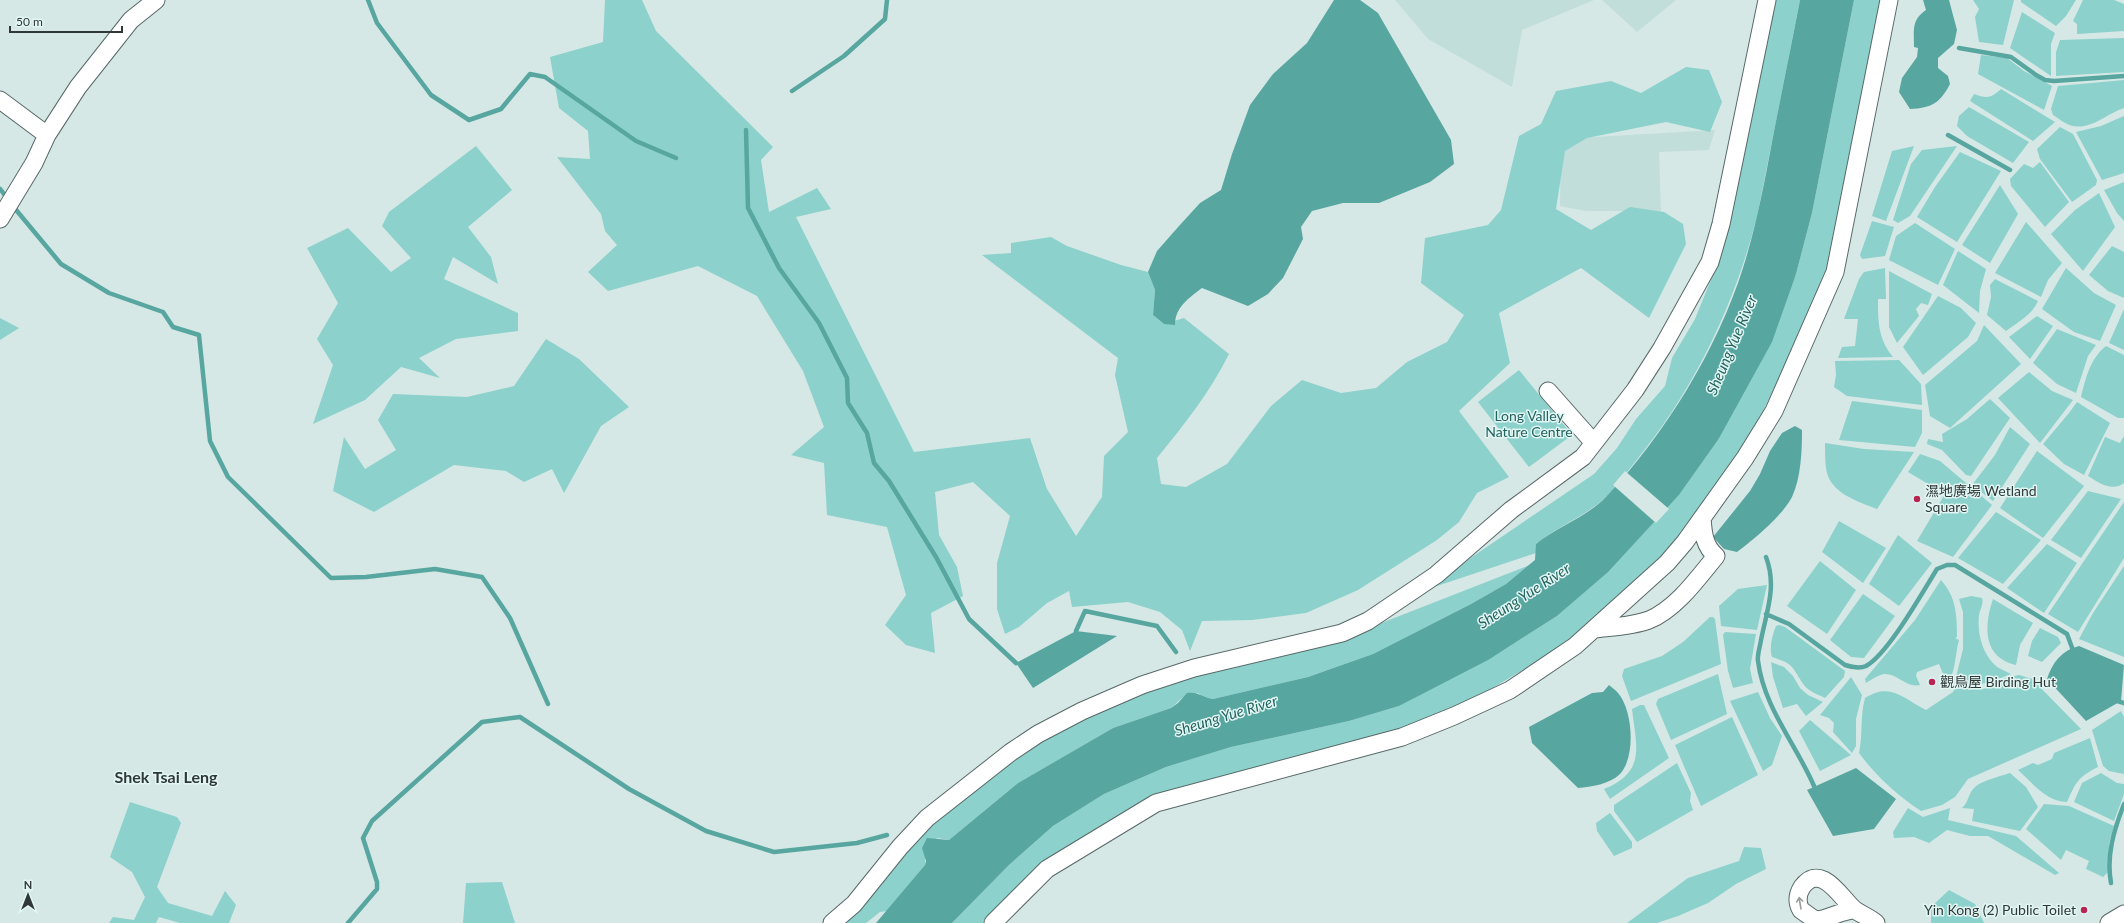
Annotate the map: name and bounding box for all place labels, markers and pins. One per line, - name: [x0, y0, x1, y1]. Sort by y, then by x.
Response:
- place label: 濕地廣場 Wetland Square: [1925, 482, 2037, 515]
- marker: 濕地廣場 Wetland Square: [1912, 494, 1922, 504]
- place label: 觀鳥屋 Birding Hut: [1940, 673, 2056, 690]
- marker: 觀鳥屋 Birding Hut: [1927, 677, 1937, 687]
- place label: Yin Kong (2) Public Toilet: [1924, 901, 2076, 918]
- marker: Yin Kong (2) Public Toilet: [2079, 905, 2089, 915]

